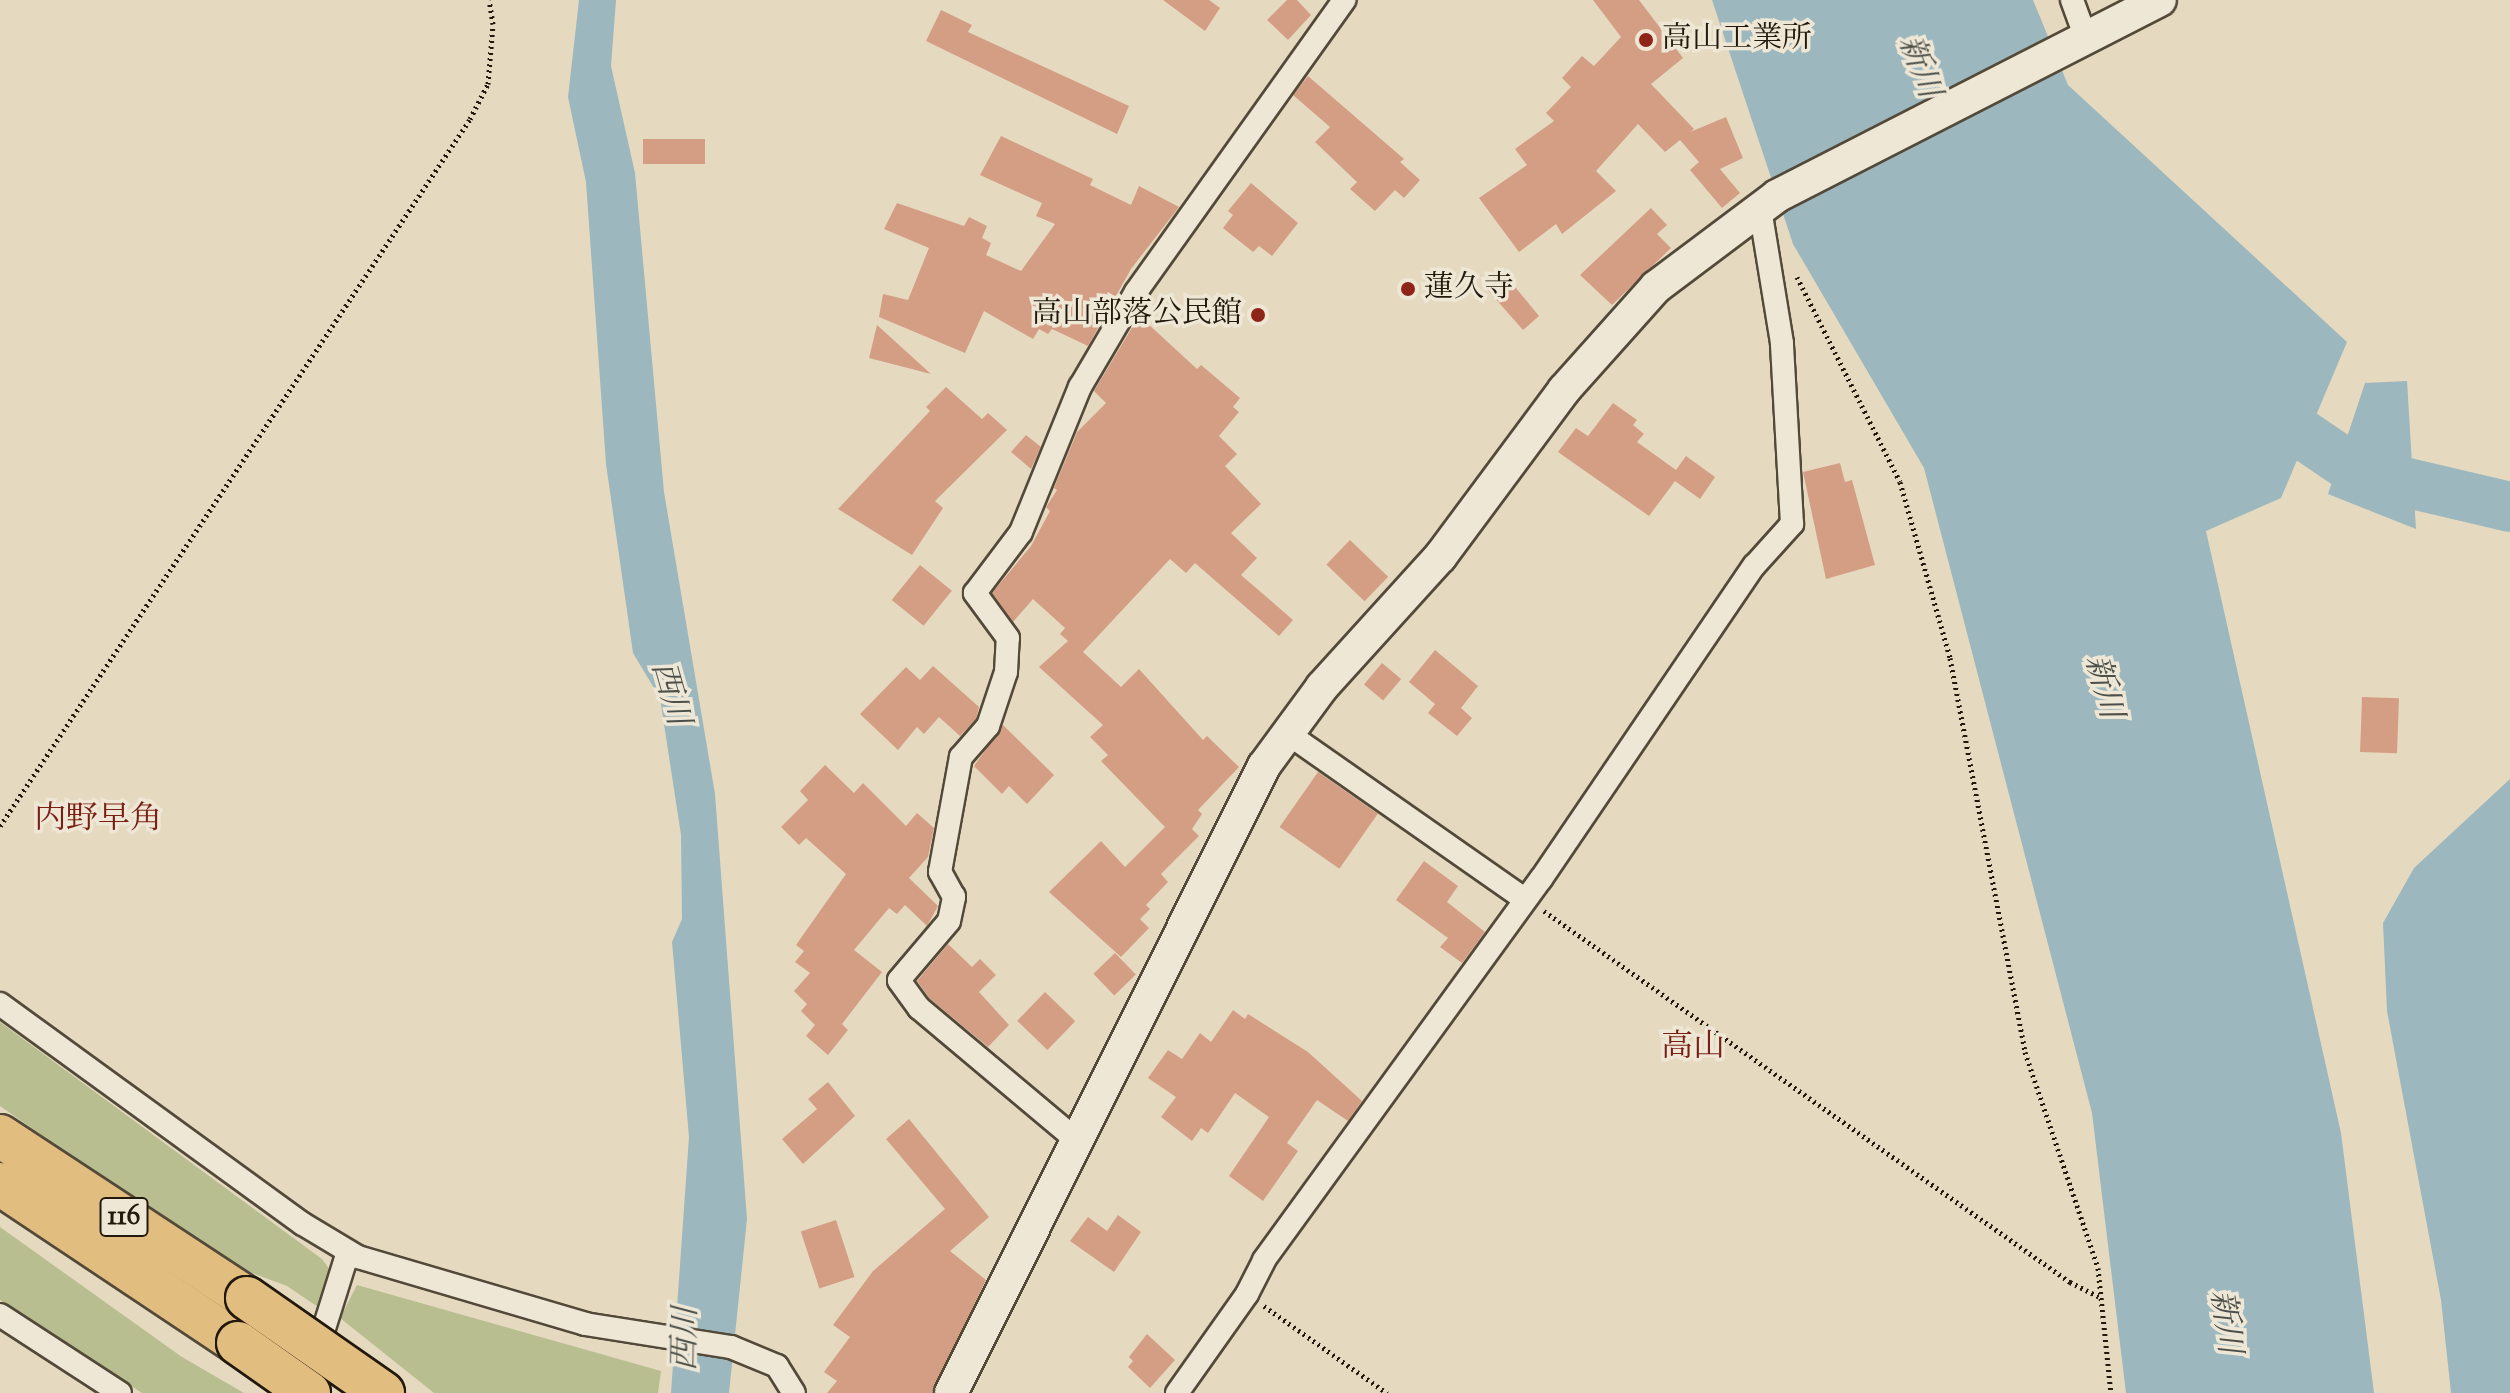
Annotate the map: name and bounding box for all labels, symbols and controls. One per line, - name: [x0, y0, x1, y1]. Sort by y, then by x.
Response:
- place label: 高山工業所: [1662, 22, 1812, 58]
- water label: 新川: [1889, 30, 1947, 104]
- marker: 高山工業所: [1637, 31, 1655, 49]
- place label: 蓮久寺: [1424, 271, 1514, 307]
- marker: 蓮久寺: [1399, 280, 1417, 298]
- place label: 高山部落公民館: [1032, 297, 1242, 333]
- marker: 高山部落公民館: [1249, 306, 1267, 324]
- water label: 新川: [2075, 651, 2129, 723]
- water label: 西川: [642, 658, 696, 730]
- district label: 内野早角: [34, 801, 162, 839]
- district label: 高山: [1661, 1029, 1725, 1067]
- road number: 116: [98, 1193, 150, 1241]
- water label: 新川: [2201, 1288, 2247, 1356]
- water label: 西川: [667, 1307, 707, 1371]

